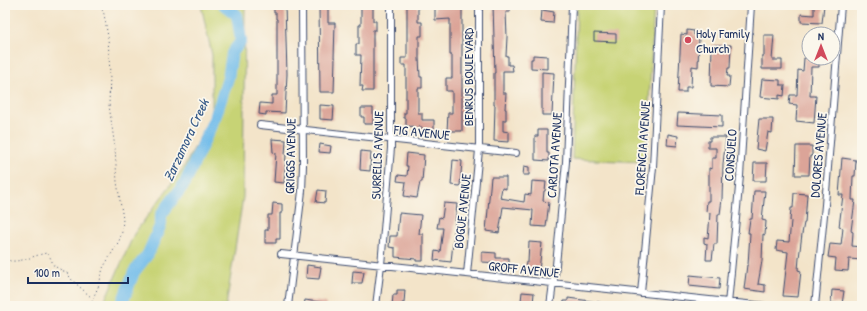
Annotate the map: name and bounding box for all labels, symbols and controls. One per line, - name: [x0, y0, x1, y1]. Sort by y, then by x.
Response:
- place label: Holy Family Church: [696, 24, 750, 57]
- north arrow: [801, 26, 841, 66]
- street label: BENRUS BOULEVARD: [459, 27, 477, 126]
- text: N: [818, 29, 824, 43]
- marker: Holy Family Church: [683, 35, 693, 45]
- water label: Zarzamora Creek: [158, 94, 213, 184]
- street label: FLORENCIA AVENUE: [630, 100, 654, 197]
- street label: SURRELLS AVENUE: [366, 110, 388, 200]
- street label: CARLOTA AVENUE: [542, 111, 566, 199]
- street label: DOLORES AVENUE: [805, 111, 831, 198]
- street label: GRIGGS AVENUE: [280, 118, 300, 194]
- street label: FIG AVENUE: [392, 120, 451, 144]
- street label: CONSUELO: [719, 128, 741, 182]
- street label: BOGUE AVENUE: [449, 172, 475, 249]
- street label: GROFF AVENUE: [488, 256, 561, 282]
- scale bar: [28, 259, 128, 285]
- text: 100 m: [34, 264, 60, 281]

